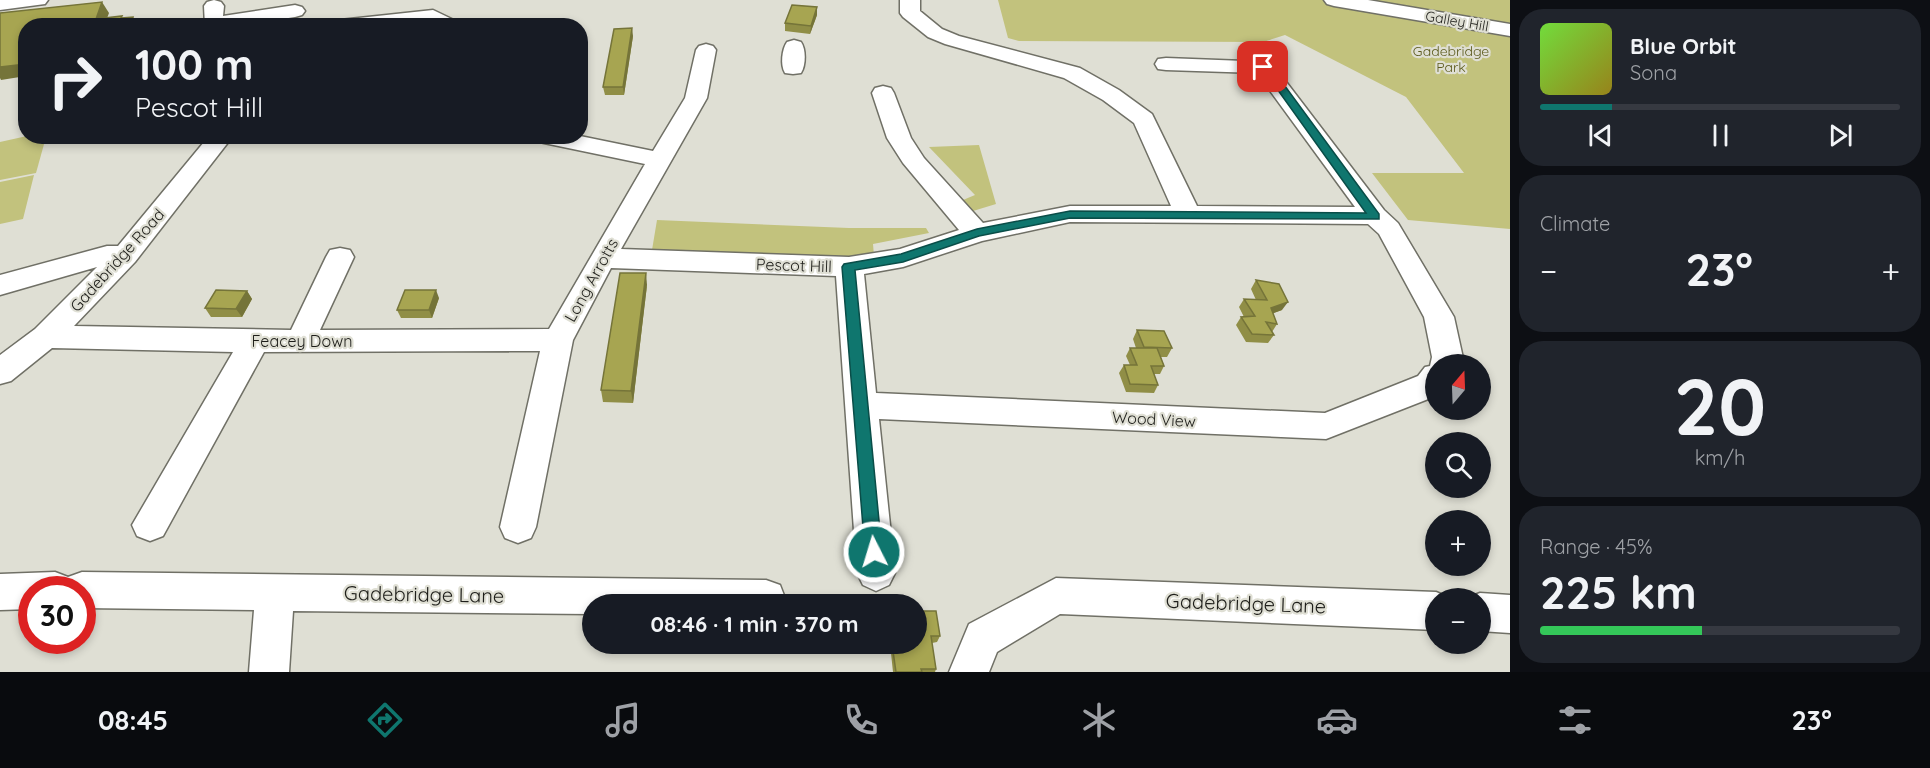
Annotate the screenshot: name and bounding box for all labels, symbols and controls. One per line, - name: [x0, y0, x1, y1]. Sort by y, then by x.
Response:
- street label: Galley Hill: [1424, 7, 1490, 35]
- text: Blue Orbit: [1630, 32, 1736, 60]
- text: 100 m: [135, 38, 253, 91]
- pin: [1237, 41, 1288, 92]
- icon: right: [36, 42, 114, 120]
- park label: Gadebridge Park: [1413, 42, 1489, 76]
- icon: arrive: [1246, 50, 1279, 83]
- text: Sona: [1630, 60, 1677, 85]
- text: Pescot Hill: [135, 90, 263, 124]
- icon: previous: [1584, 119, 1617, 152]
- icon: pause: [1704, 119, 1737, 152]
- icon: next: [1824, 119, 1857, 152]
- street label: Gadebridge Road: [66, 204, 168, 316]
- text: Climate: [1540, 211, 1610, 236]
- street label: Long Arrotts: [560, 235, 622, 325]
- text: 23°: [1686, 241, 1753, 297]
- text: −: [1540, 250, 1557, 291]
- text: +: [1881, 250, 1900, 291]
- street label: Pescot Hill: [756, 254, 832, 276]
- street label: Feacey Down: [252, 331, 352, 351]
- north arrow: [1425, 354, 1491, 420]
- map controls: [1425, 354, 1491, 654]
- text: 20: [1674, 357, 1766, 455]
- street label: Wood View: [1112, 407, 1196, 431]
- button: search: [1425, 432, 1491, 498]
- text: km/h: [1695, 445, 1745, 470]
- button: +: [1425, 510, 1491, 576]
- position arrow: [842, 520, 906, 584]
- text: Range · 45%: [1540, 534, 1652, 559]
- text: 225 km: [1540, 564, 1697, 620]
- speed limit sign: 30: [18, 576, 96, 654]
- street label: Gadebridge Lane: [344, 580, 504, 608]
- street label: Gadebridge Lane: [1165, 588, 1327, 618]
- button: −: [1425, 588, 1491, 654]
- text: 08:46 · 1 min · 370 m: [650, 610, 859, 638]
- icon: directions: [364, 699, 406, 741]
- icon: music: [602, 699, 644, 741]
- icon: phone: [840, 699, 882, 741]
- icon: climate: [1078, 699, 1120, 741]
- icon: car: [1316, 699, 1358, 741]
- icon: filters: [1554, 699, 1596, 741]
- text: 08:45: [98, 703, 168, 737]
- text: 23°: [1791, 703, 1832, 737]

